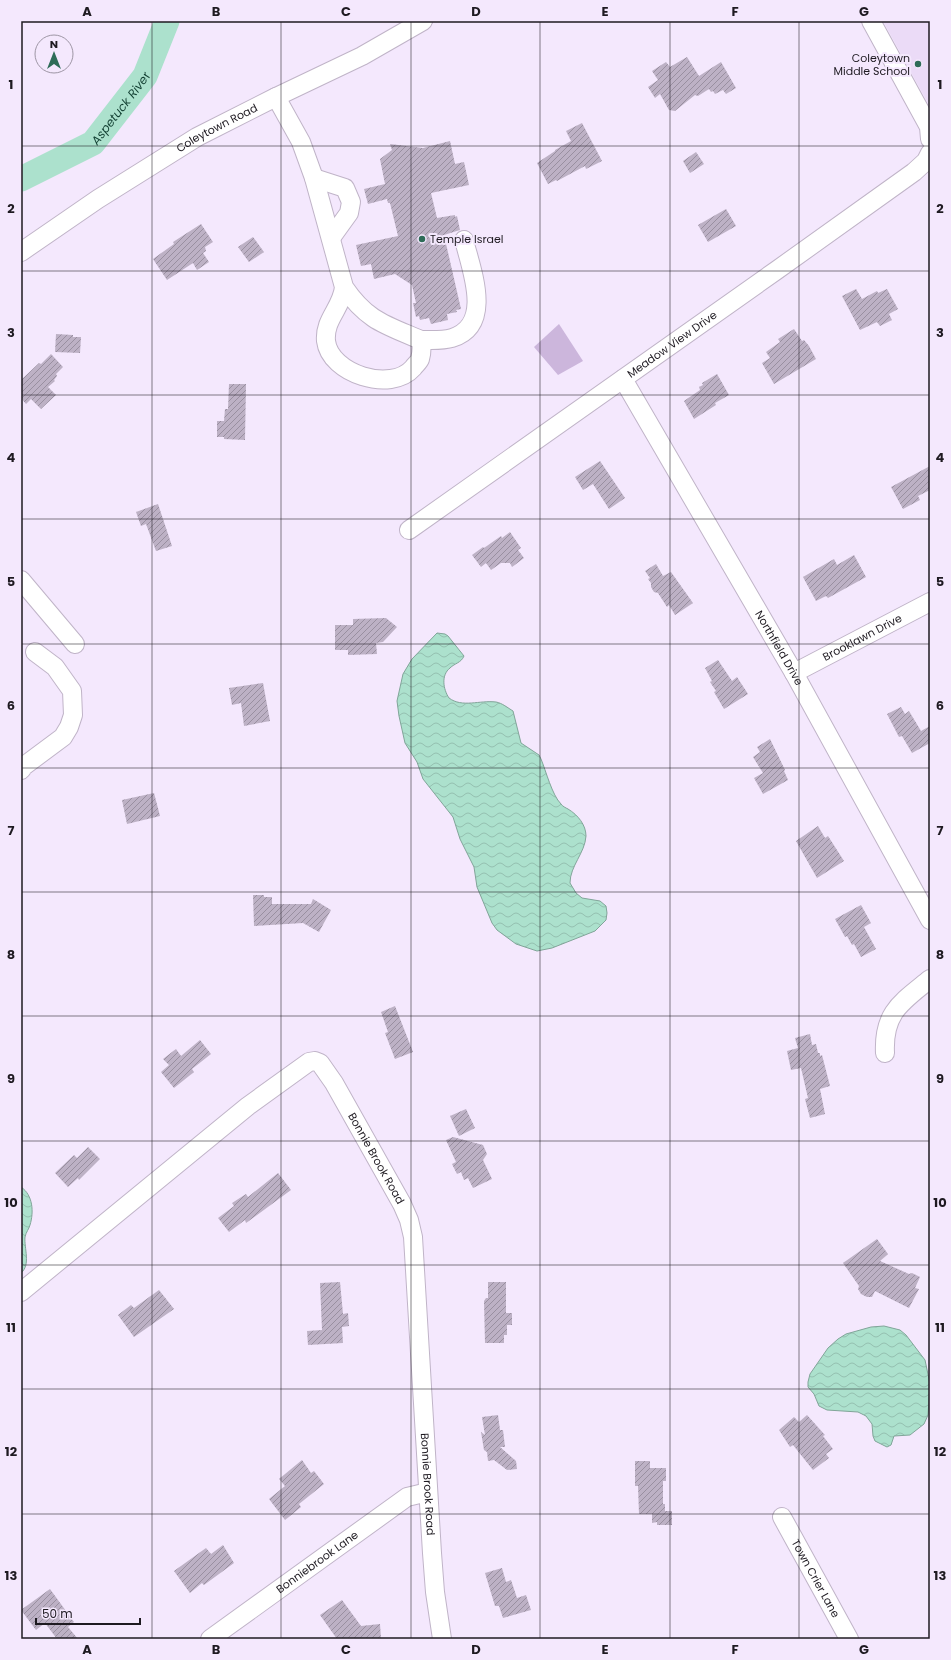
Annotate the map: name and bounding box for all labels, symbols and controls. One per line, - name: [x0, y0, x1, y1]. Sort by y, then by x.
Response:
- text: A: [82, 2, 92, 21]
- text: B: [212, 2, 221, 21]
- text: C: [341, 2, 351, 21]
- text: D: [471, 2, 481, 21]
- text: E: [601, 2, 609, 21]
- text: F: [731, 2, 739, 21]
- text: G: [859, 2, 869, 21]
- north arrow: [34, 34, 74, 74]
- text: N: [50, 36, 58, 52]
- place label: Coleytown Middle School: [834, 50, 910, 79]
- marker: Coleytown Middle School: [913, 59, 923, 69]
- water label: Aspetuck River: [86, 69, 154, 149]
- text: 1: [9, 75, 13, 94]
- text: 1: [938, 75, 942, 94]
- street label: Coleytown Road: [173, 100, 260, 156]
- text: 2: [7, 199, 15, 218]
- text: 2: [936, 199, 944, 218]
- place label: Temple Israel: [430, 231, 504, 247]
- marker: Temple Israel: [417, 234, 427, 244]
- street label: Meadow View Drive: [624, 307, 720, 382]
- text: 3: [7, 323, 15, 342]
- text: 3: [936, 323, 944, 342]
- text: 4: [7, 448, 16, 467]
- text: 4: [936, 448, 945, 467]
- text: 5: [7, 572, 15, 591]
- text: 5: [936, 572, 944, 591]
- street label: Northfield Drive: [751, 608, 807, 688]
- street label: Brooklawn Drive: [820, 610, 905, 665]
- text: 6: [7, 696, 15, 715]
- text: 6: [936, 696, 944, 715]
- text: 7: [8, 821, 15, 840]
- text: 7: [937, 821, 944, 840]
- text: 8: [7, 945, 15, 964]
- text: 8: [936, 945, 944, 964]
- text: 9: [7, 1069, 15, 1088]
- text: 9: [936, 1069, 944, 1088]
- street label: Bonnie Brook Road: [344, 1110, 408, 1207]
- text: 10: [4, 1193, 18, 1212]
- text: 10: [933, 1193, 947, 1212]
- text: 11: [6, 1318, 16, 1337]
- text: 11: [935, 1318, 945, 1337]
- street label: Bonnie Brook Road: [417, 1433, 439, 1536]
- text: 12: [5, 1442, 18, 1461]
- text: 12: [934, 1442, 947, 1461]
- street label: Bonniebrook Lane: [273, 1527, 362, 1597]
- street label: Town Crier Lane: [788, 1536, 844, 1621]
- text: 13: [5, 1566, 18, 1585]
- text: 13: [934, 1566, 947, 1585]
- scale bar: [36, 1600, 140, 1626]
- text: 50 m: [42, 1605, 73, 1622]
- text: A: [82, 1640, 92, 1659]
- text: B: [212, 1640, 221, 1659]
- text: C: [341, 1640, 351, 1659]
- text: D: [471, 1640, 481, 1659]
- text: E: [601, 1640, 609, 1659]
- text: F: [731, 1640, 739, 1659]
- text: G: [859, 1640, 869, 1659]

